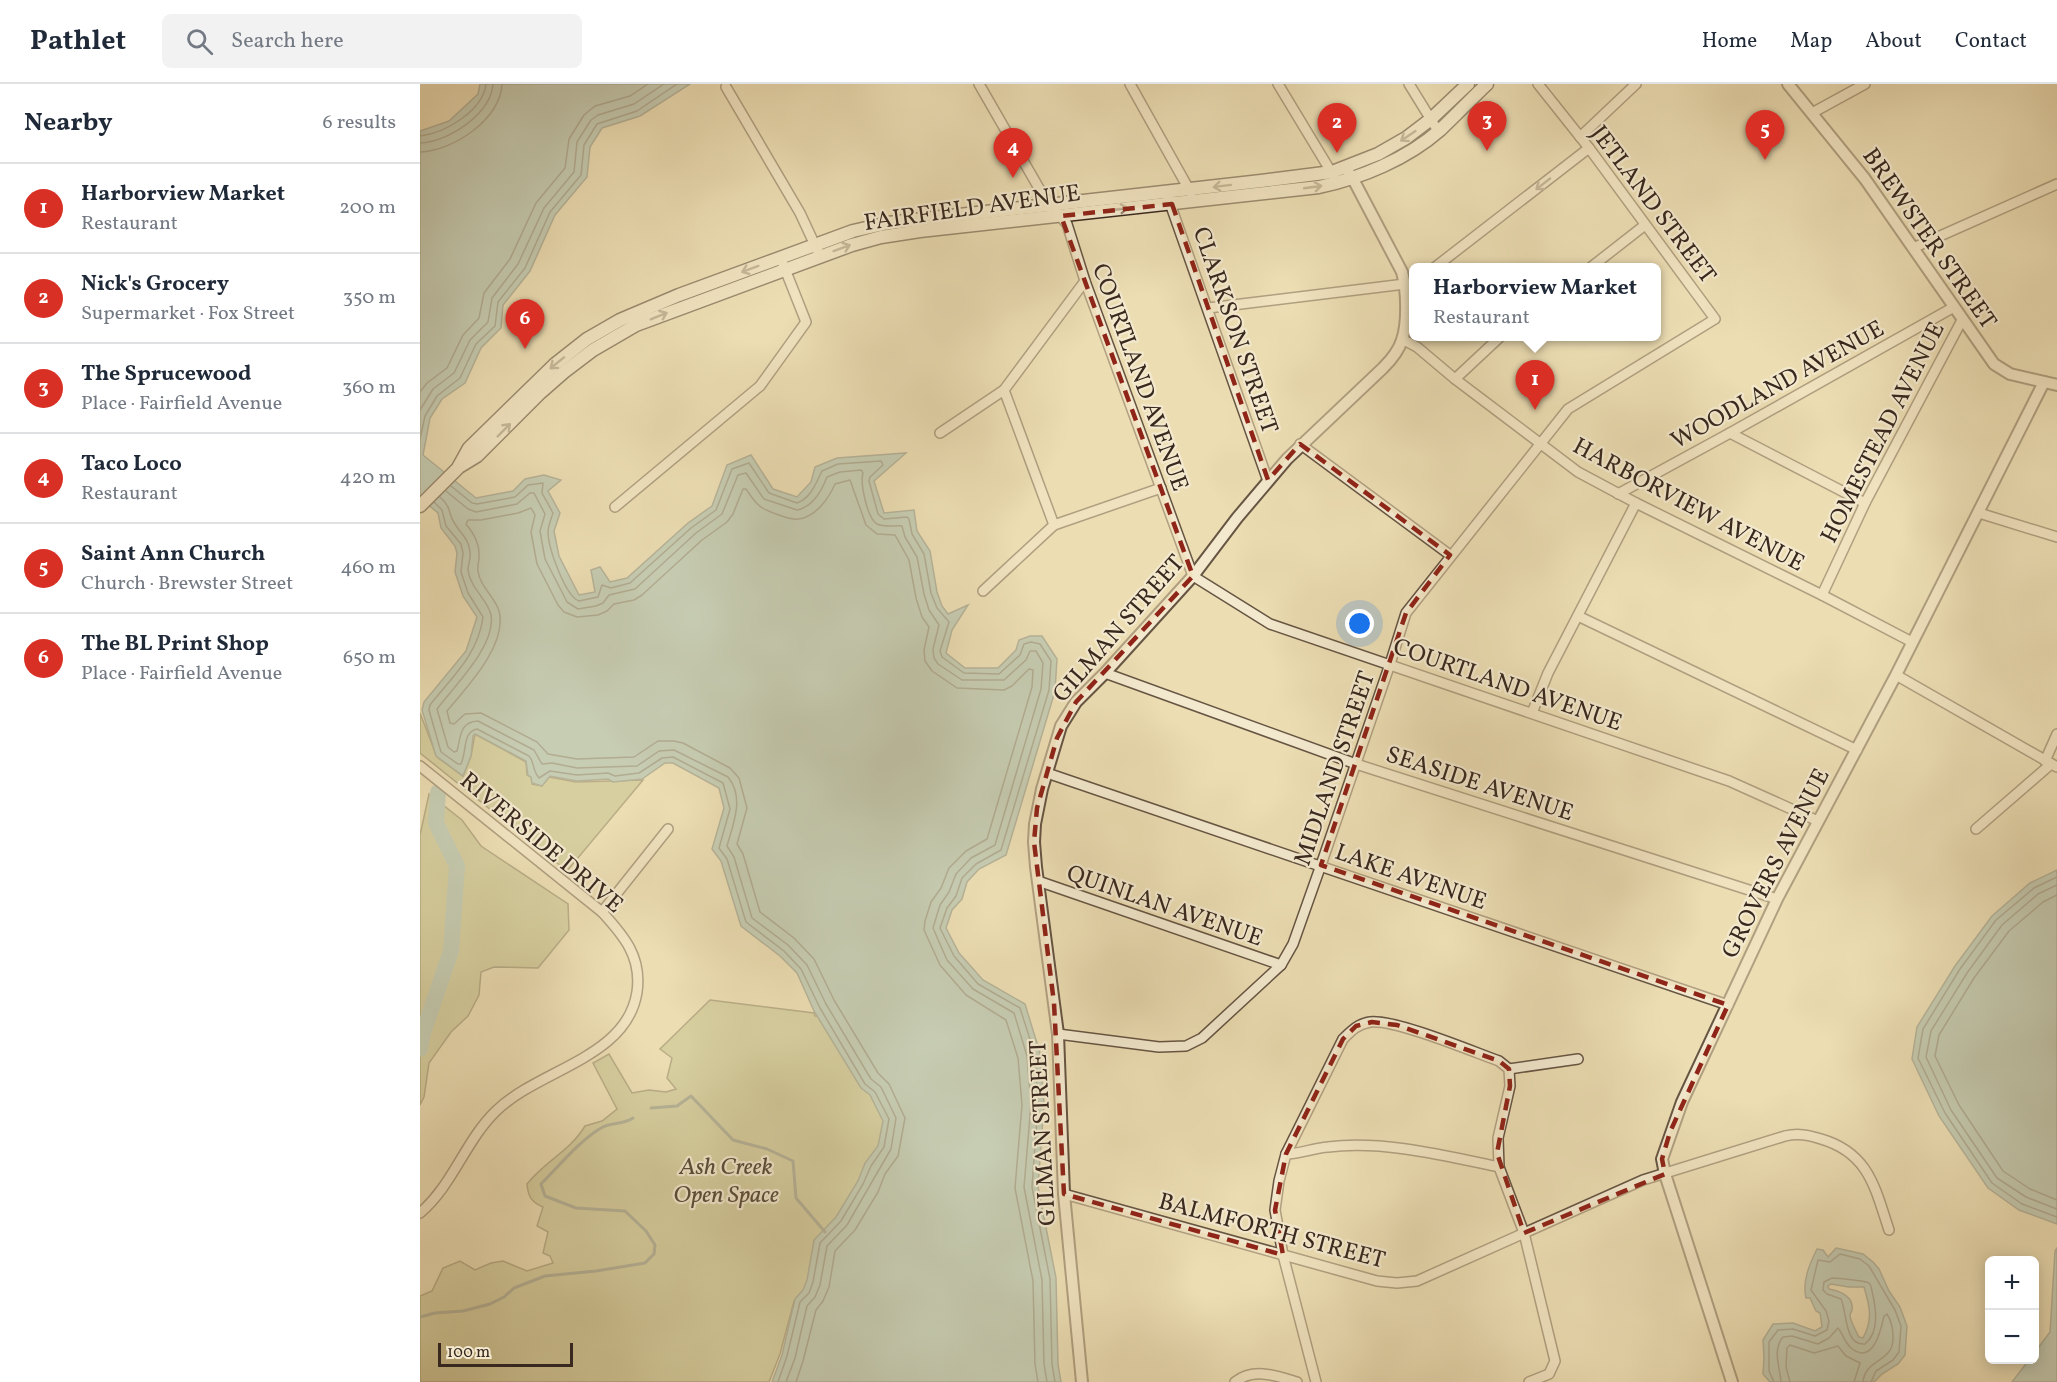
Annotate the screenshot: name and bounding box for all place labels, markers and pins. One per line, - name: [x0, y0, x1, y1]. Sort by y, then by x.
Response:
- pin: 3: [1468, 101, 1506, 151]
- pin: 2: [1318, 104, 1356, 153]
- pin: 5: [1746, 110, 1784, 160]
- pin: 4: [994, 128, 1032, 178]
- pin: 6: [506, 300, 544, 349]
- pin: 1: [1516, 360, 1554, 410]

